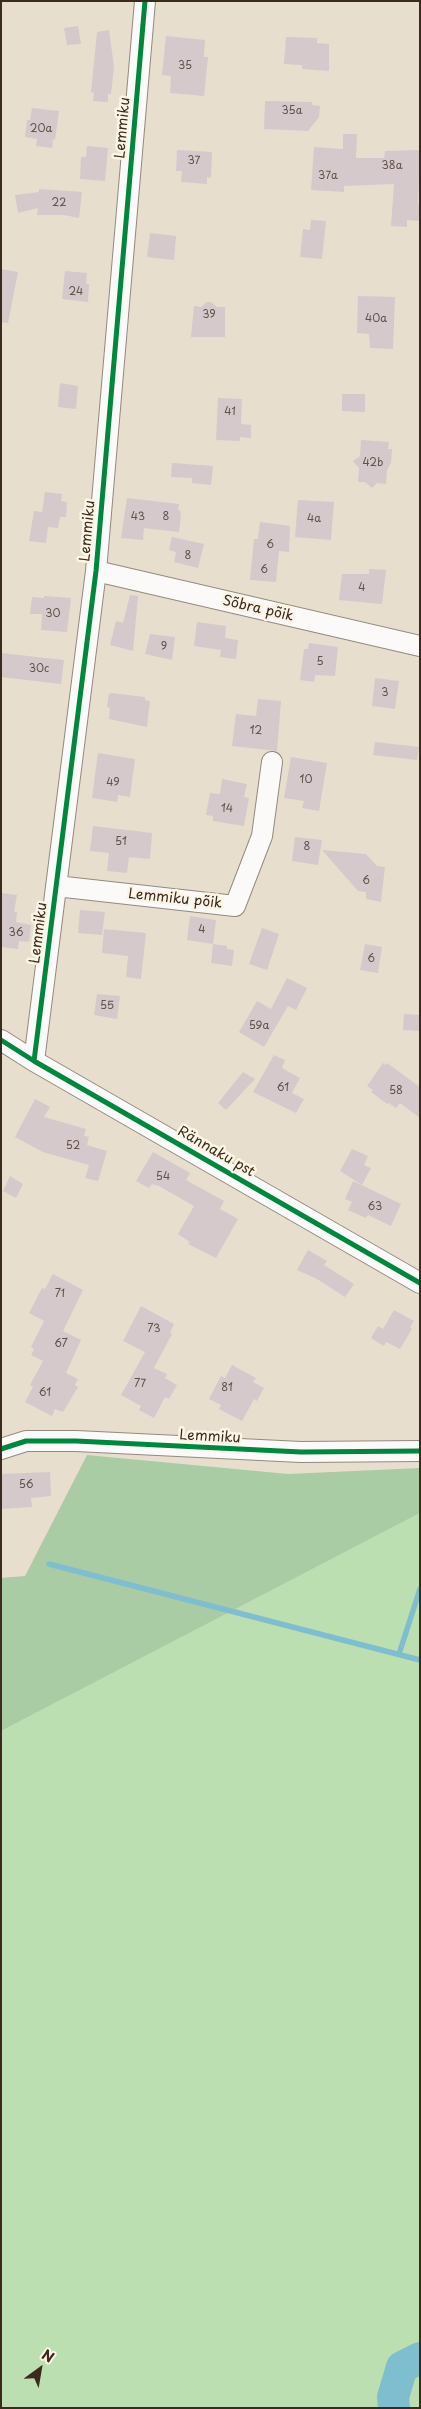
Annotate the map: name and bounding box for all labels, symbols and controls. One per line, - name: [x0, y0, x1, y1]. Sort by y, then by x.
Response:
- house number: 35: [178, 59, 192, 73]
- street label: Lemmiku: [112, 97, 134, 159]
- house number: 35a: [282, 104, 302, 118]
- house number: 20a: [30, 122, 52, 136]
- house number: 37: [188, 154, 200, 168]
- house number: 38a: [382, 159, 402, 173]
- house number: 37a: [318, 169, 338, 183]
- house number: 22: [52, 196, 66, 210]
- house number: 24: [69, 285, 83, 299]
- house number: 39: [202, 308, 216, 322]
- house number: 40a: [365, 312, 387, 326]
- house number: 41: [224, 405, 236, 419]
- house number: 42b: [363, 456, 383, 470]
- street label: Lemmiku: [77, 500, 99, 562]
- house number: 43: [131, 510, 145, 524]
- house number: 8: [163, 510, 169, 524]
- house number: 4a: [307, 512, 321, 526]
- house number: 6: [266, 538, 274, 552]
- house number: 8: [185, 549, 191, 563]
- house number: 6: [260, 563, 268, 577]
- house number: 4: [358, 581, 366, 595]
- street label: Sõbra põik: [221, 593, 295, 625]
- house number: 30: [45, 607, 61, 621]
- house number: 9: [161, 640, 167, 654]
- house number: 5: [316, 655, 324, 669]
- house number: 30c: [29, 662, 49, 676]
- house number: 3: [381, 686, 389, 700]
- house number: 12: [250, 724, 262, 738]
- house number: 10: [300, 773, 312, 787]
- house number: 49: [106, 776, 120, 790]
- house number: 14: [221, 802, 233, 816]
- house number: 51: [115, 835, 127, 849]
- house number: 8: [304, 840, 310, 854]
- house number: 6: [362, 874, 370, 888]
- street label: Lemmiku põik: [127, 886, 223, 912]
- street label: Lemmiku: [27, 901, 51, 965]
- house number: 4: [198, 923, 206, 937]
- house number: 36: [9, 926, 23, 940]
- house number: 6: [367, 952, 375, 966]
- house number: 55: [100, 999, 114, 1013]
- house number: 59a: [249, 1019, 269, 1033]
- house number: 61: [277, 1081, 289, 1095]
- house number: 58: [389, 1084, 403, 1098]
- street label: Rännaku pst: [175, 1123, 257, 1181]
- house number: 52: [66, 1139, 80, 1153]
- house number: 54: [156, 1170, 170, 1184]
- house number: 63: [368, 1200, 382, 1214]
- house number: 71: [55, 1287, 65, 1301]
- house number: 73: [147, 1322, 161, 1336]
- house number: 67: [54, 1337, 68, 1351]
- house number: 77: [134, 1377, 146, 1391]
- house number: 81: [221, 1381, 233, 1395]
- house number: 61: [39, 1386, 51, 1400]
- street label: Lemmiku: [179, 1427, 241, 1447]
- house number: 56: [19, 1478, 33, 1492]
- north arrow: [15, 2344, 65, 2394]
- text: N: [38, 2344, 58, 2368]

